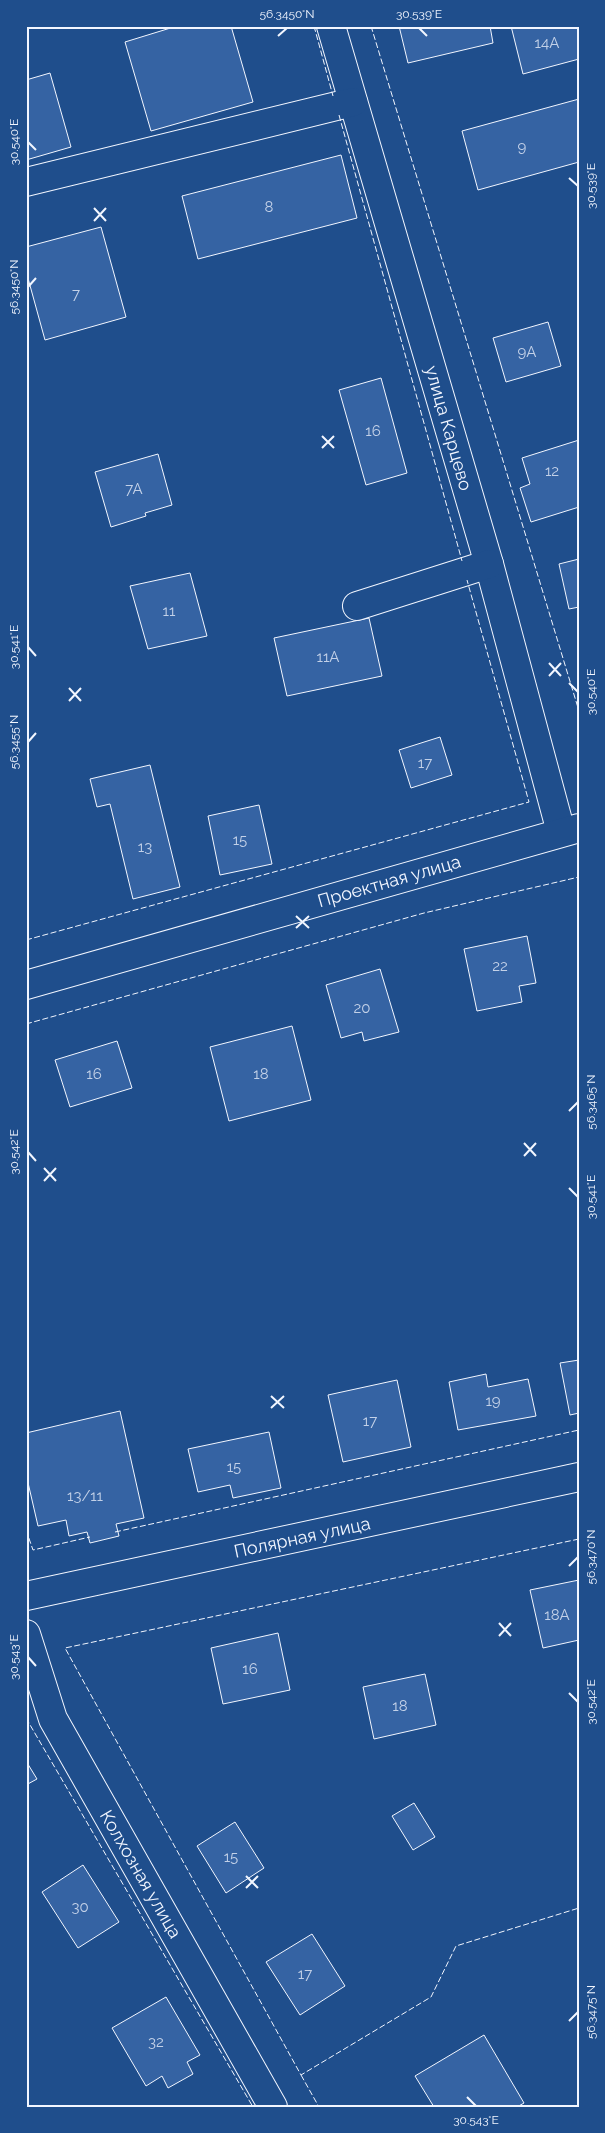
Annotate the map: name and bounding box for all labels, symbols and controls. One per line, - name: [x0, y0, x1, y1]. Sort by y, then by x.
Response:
- text: 56.3450°N: [259, 7, 315, 21]
- text: 30.539°E: [396, 7, 442, 21]
- house number: 14А: [535, 34, 559, 52]
- text: 30.540°E: [7, 119, 21, 165]
- house number: 9: [518, 138, 527, 156]
- text: 30.539°E: [584, 163, 598, 209]
- house number: 8: [265, 198, 274, 216]
- text: 56.3450°N: [7, 259, 21, 315]
- house number: 7: [72, 285, 80, 303]
- house number: 9А: [518, 343, 536, 361]
- street label: улица Карцево: [421, 363, 477, 493]
- house number: 16: [365, 422, 381, 440]
- house number: 12: [545, 462, 559, 480]
- house number: 7А: [125, 480, 143, 498]
- house number: 11: [163, 602, 176, 620]
- text: 30.541°E: [7, 625, 21, 669]
- house number: 11А: [317, 648, 339, 666]
- text: 30.540°E: [584, 669, 598, 715]
- text: 56.3455°N: [7, 715, 21, 769]
- house number: 17: [418, 754, 432, 772]
- house number: 15: [233, 831, 247, 849]
- house number: 13: [138, 838, 152, 856]
- street label: Проектная улица: [315, 851, 463, 911]
- house number: 22: [492, 957, 508, 975]
- house number: 20: [354, 999, 371, 1017]
- house number: 16: [86, 1065, 102, 1083]
- house number: 18: [253, 1065, 269, 1083]
- text: 56.3465°N: [584, 1074, 598, 1130]
- text: 30.542°E: [7, 1129, 21, 1175]
- text: 30.541°E: [584, 1175, 598, 1219]
- house number: 19: [485, 1392, 501, 1410]
- house number: 17: [363, 1412, 377, 1430]
- house number: 15: [227, 1458, 241, 1476]
- house number: 13/11: [67, 1487, 104, 1505]
- street label: Полярная улица: [232, 1512, 372, 1562]
- text: 56.3470°N: [584, 1530, 598, 1584]
- house number: 18А: [544, 1606, 570, 1624]
- text: 30.543°E: [7, 1634, 21, 1680]
- house number: 16: [242, 1660, 258, 1678]
- text: 30.542°E: [584, 1679, 598, 1725]
- house number: 18: [392, 1697, 408, 1715]
- street label: Колхозная улица: [96, 1806, 186, 1942]
- house number: 15: [224, 1848, 238, 1866]
- house number: 30: [71, 1898, 89, 1916]
- house number: 17: [298, 1965, 312, 1983]
- text: 56.3475°N: [584, 1985, 598, 2039]
- house number: 32: [148, 2033, 164, 2051]
- text: 30.543°E: [453, 2113, 499, 2127]

